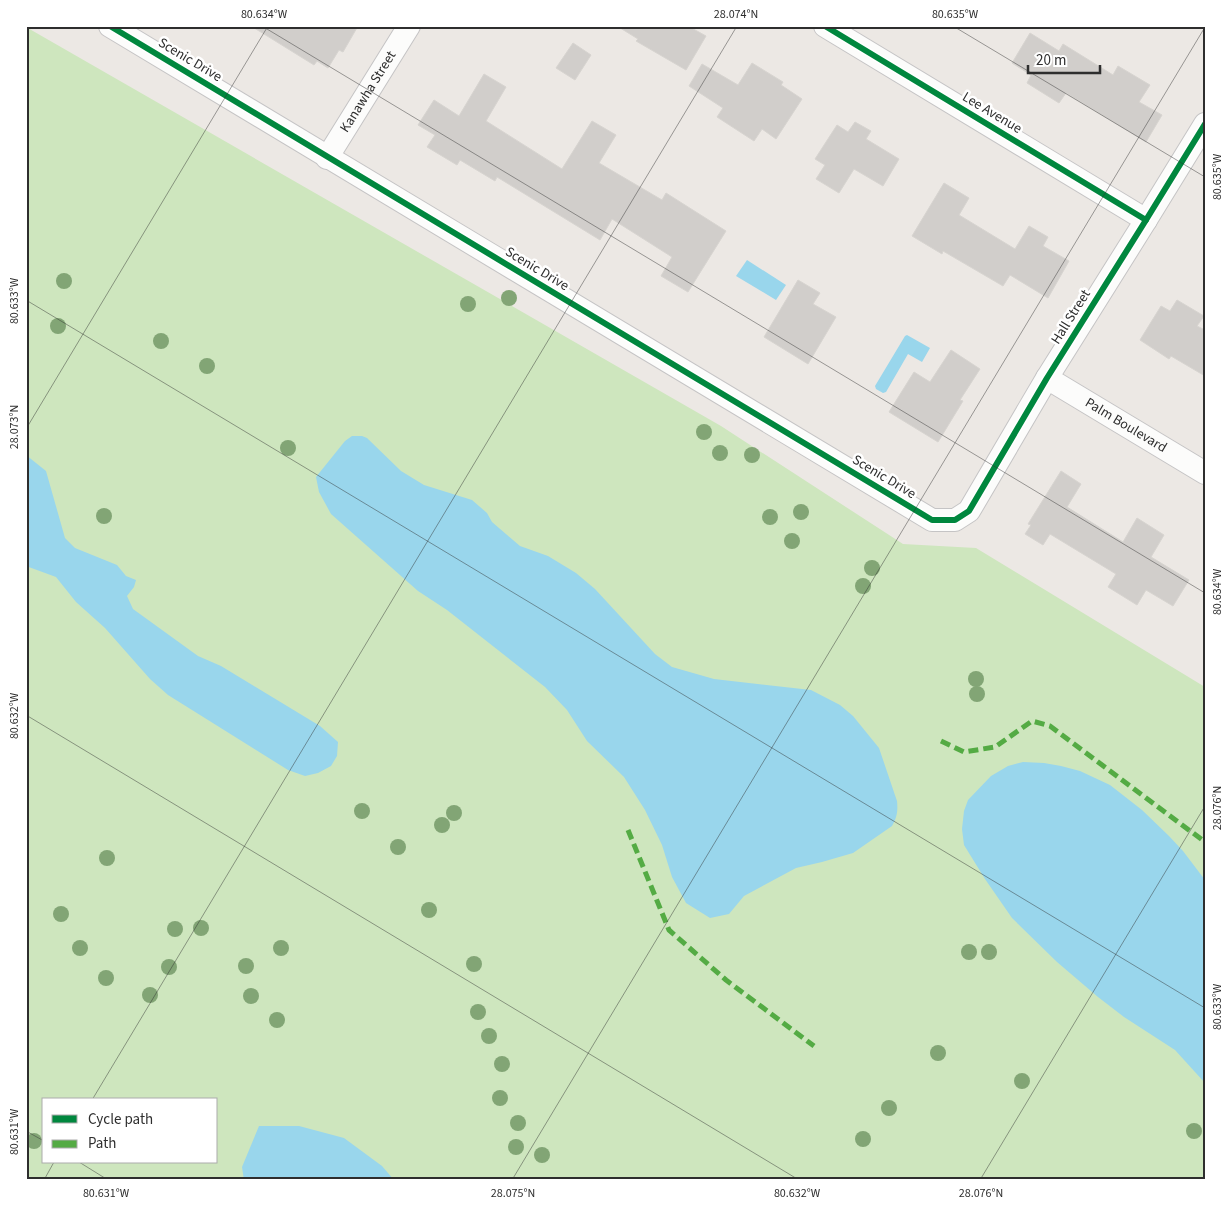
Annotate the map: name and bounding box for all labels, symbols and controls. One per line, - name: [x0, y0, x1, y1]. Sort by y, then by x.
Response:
- text: 80.634°W: [241, 6, 288, 23]
- text: 28.074°N: [714, 6, 758, 23]
- text: 80.635°W: [932, 6, 979, 23]
- street label: Scenic Drive: [154, 33, 226, 87]
- scale bar: [1028, 42, 1101, 74]
- street label: Kanawha Street: [335, 47, 401, 136]
- text: 20 m: [1036, 50, 1066, 71]
- street label: Lee Avenue: [958, 87, 1026, 139]
- text: 80.635°W: [1209, 153, 1226, 200]
- street label: Scenic Drive: [501, 242, 573, 296]
- text: 80.633°W: [6, 277, 23, 324]
- street label: Hall Street: [1046, 286, 1096, 348]
- street label: Palm Boulevard: [1081, 393, 1171, 458]
- text: 28.073°N: [6, 405, 23, 449]
- street label: Scenic Drive: [848, 450, 920, 504]
- text: 80.634°W: [1209, 568, 1226, 615]
- text: 80.632°W: [6, 692, 23, 739]
- text: 28.076°N: [1209, 786, 1226, 830]
- text: 80.633°W: [1209, 983, 1226, 1030]
- legend: [42, 1098, 218, 1164]
- text: 80.631°W: [6, 1108, 23, 1155]
- text: Cycle path: [88, 1109, 153, 1130]
- text: Path: [88, 1133, 116, 1154]
- text: 80.631°W: [83, 1185, 130, 1202]
- text: 28.075°N: [491, 1185, 535, 1202]
- text: 80.632°W: [774, 1185, 821, 1202]
- text: 28.076°N: [959, 1185, 1003, 1202]

